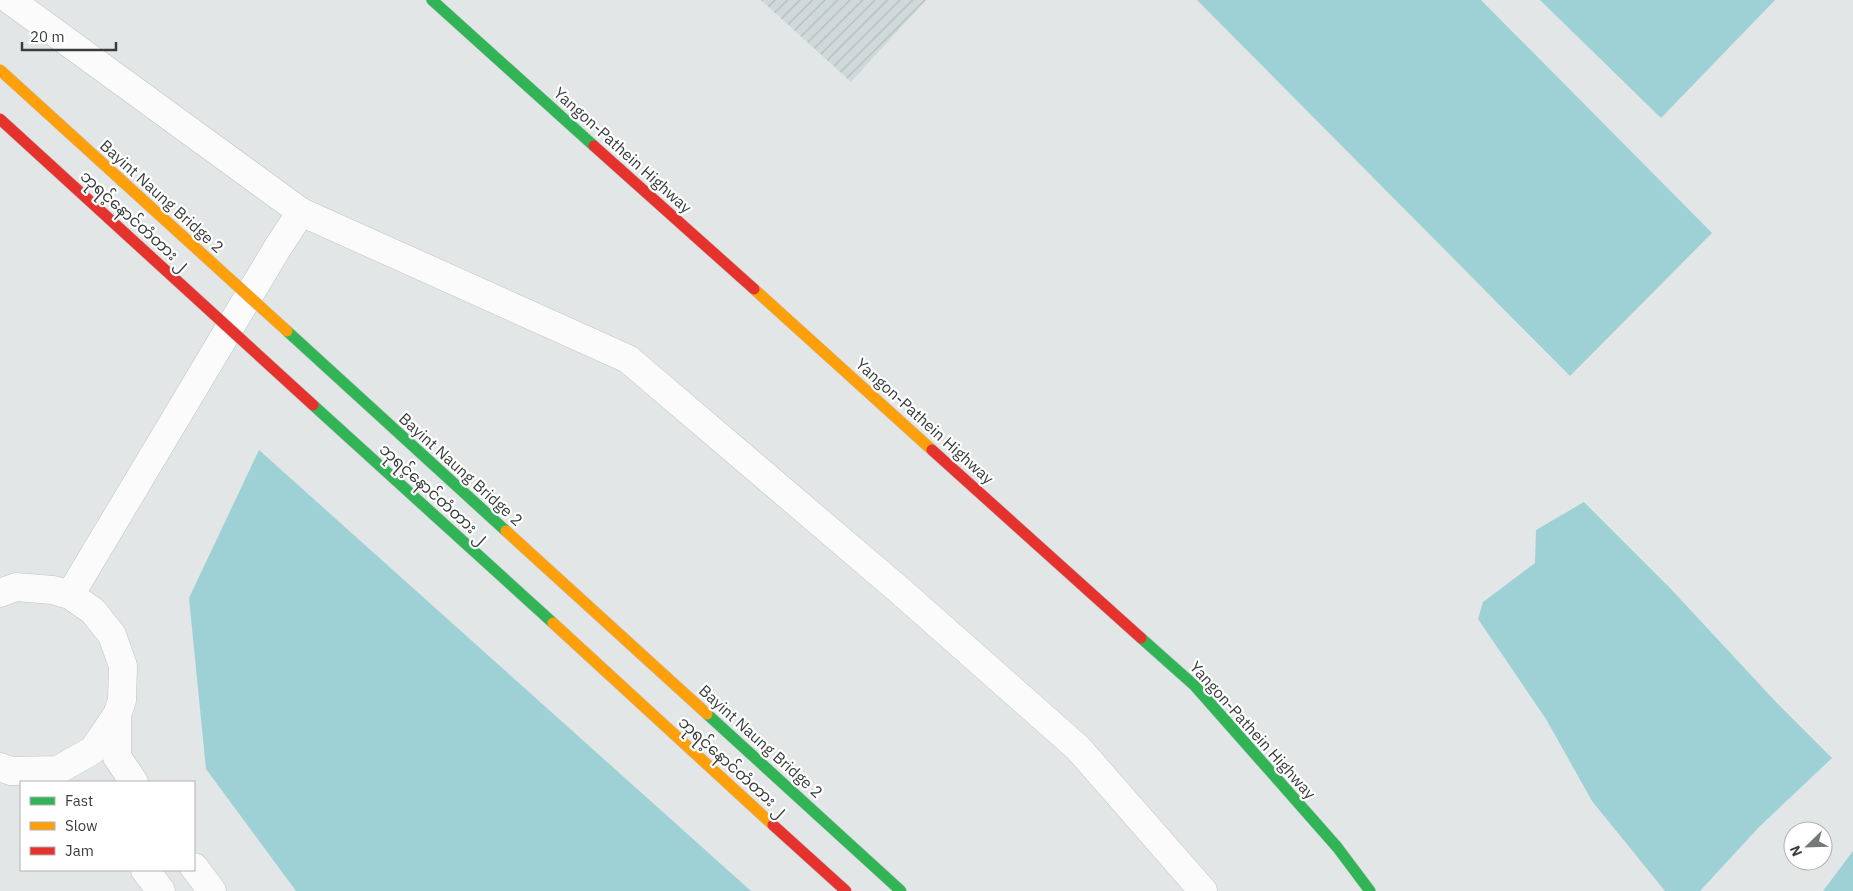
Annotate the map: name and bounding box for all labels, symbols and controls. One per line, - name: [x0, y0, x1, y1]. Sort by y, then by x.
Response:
- scale bar: [22, 20, 116, 52]
- text: 20 m: [30, 27, 65, 46]
- street label: Yangon-Pathein Highway: [550, 83, 696, 217]
- street label: Bayint Naung Bridge 2: [96, 135, 228, 257]
- street label: ဘုရင့်နောင်တံတား ၂: [73, 165, 194, 278]
- street label: Yangon-Pathein Highway: [852, 354, 998, 488]
- street label: Bayint Naung Bridge 2: [395, 408, 527, 530]
- street label: ဘုရင့်နောင်တံတား ၂: [372, 438, 493, 551]
- street label: Yangon-Pathein Highway: [1186, 657, 1320, 803]
- street label: Bayint Naung Bridge 2: [695, 680, 827, 802]
- street label: ဘုရင့်နောင်တံတား ၂: [671, 711, 792, 824]
- legend: [20, 781, 195, 871]
- text: Fast: [65, 791, 93, 810]
- text: Slow: [65, 816, 98, 835]
- north arrow: [1783, 821, 1833, 871]
- text: Jam: [65, 841, 94, 860]
- text: N: [1786, 843, 1806, 859]

